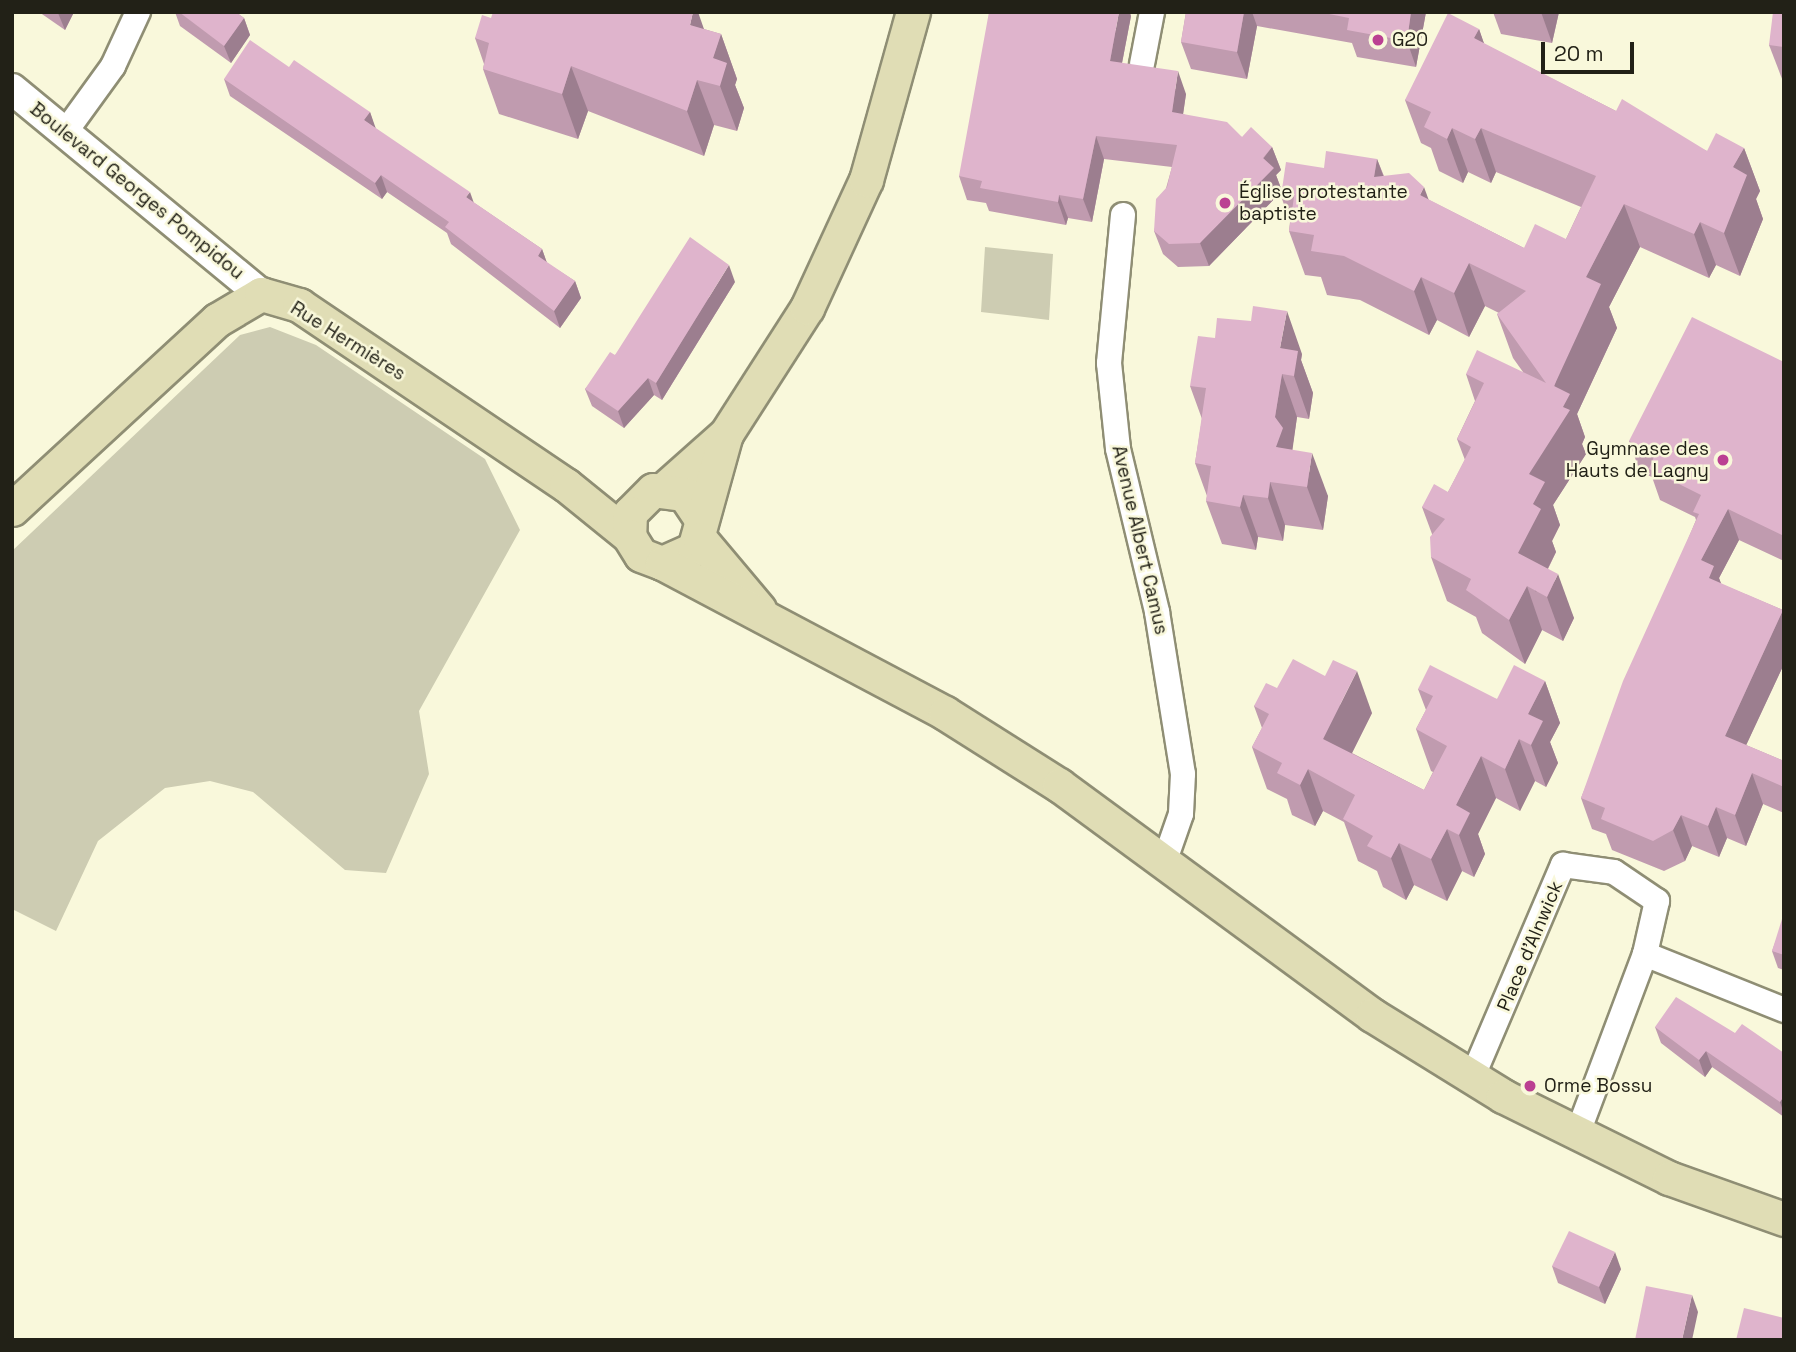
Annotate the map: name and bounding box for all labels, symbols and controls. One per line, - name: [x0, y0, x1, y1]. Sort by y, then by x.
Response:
- scale bar: [1544, 28, 1637, 72]
- place label: G20: [1392, 29, 1428, 51]
- marker: G20: [1370, 32, 1386, 48]
- text: 20 m: [1554, 40, 1604, 67]
- street label: Boulevard Georges Pompidou: [25, 98, 249, 284]
- place label: Église protestante baptiste: [1239, 181, 1408, 225]
- marker: Église protestante baptiste: [1217, 195, 1233, 211]
- street label: Rue Hermières: [286, 297, 410, 385]
- place label: Gymnase des Hauts de Lagny: [1566, 438, 1709, 482]
- street label: Avenue Albert Camus: [1107, 443, 1173, 637]
- marker: Gymnase des Hauts de Lagny: [1715, 452, 1731, 468]
- street label: Place d'Alnwick: [1492, 877, 1568, 1015]
- place label: Orme Bossu: [1544, 1075, 1652, 1097]
- marker: Orme Bossu: [1522, 1078, 1538, 1094]

